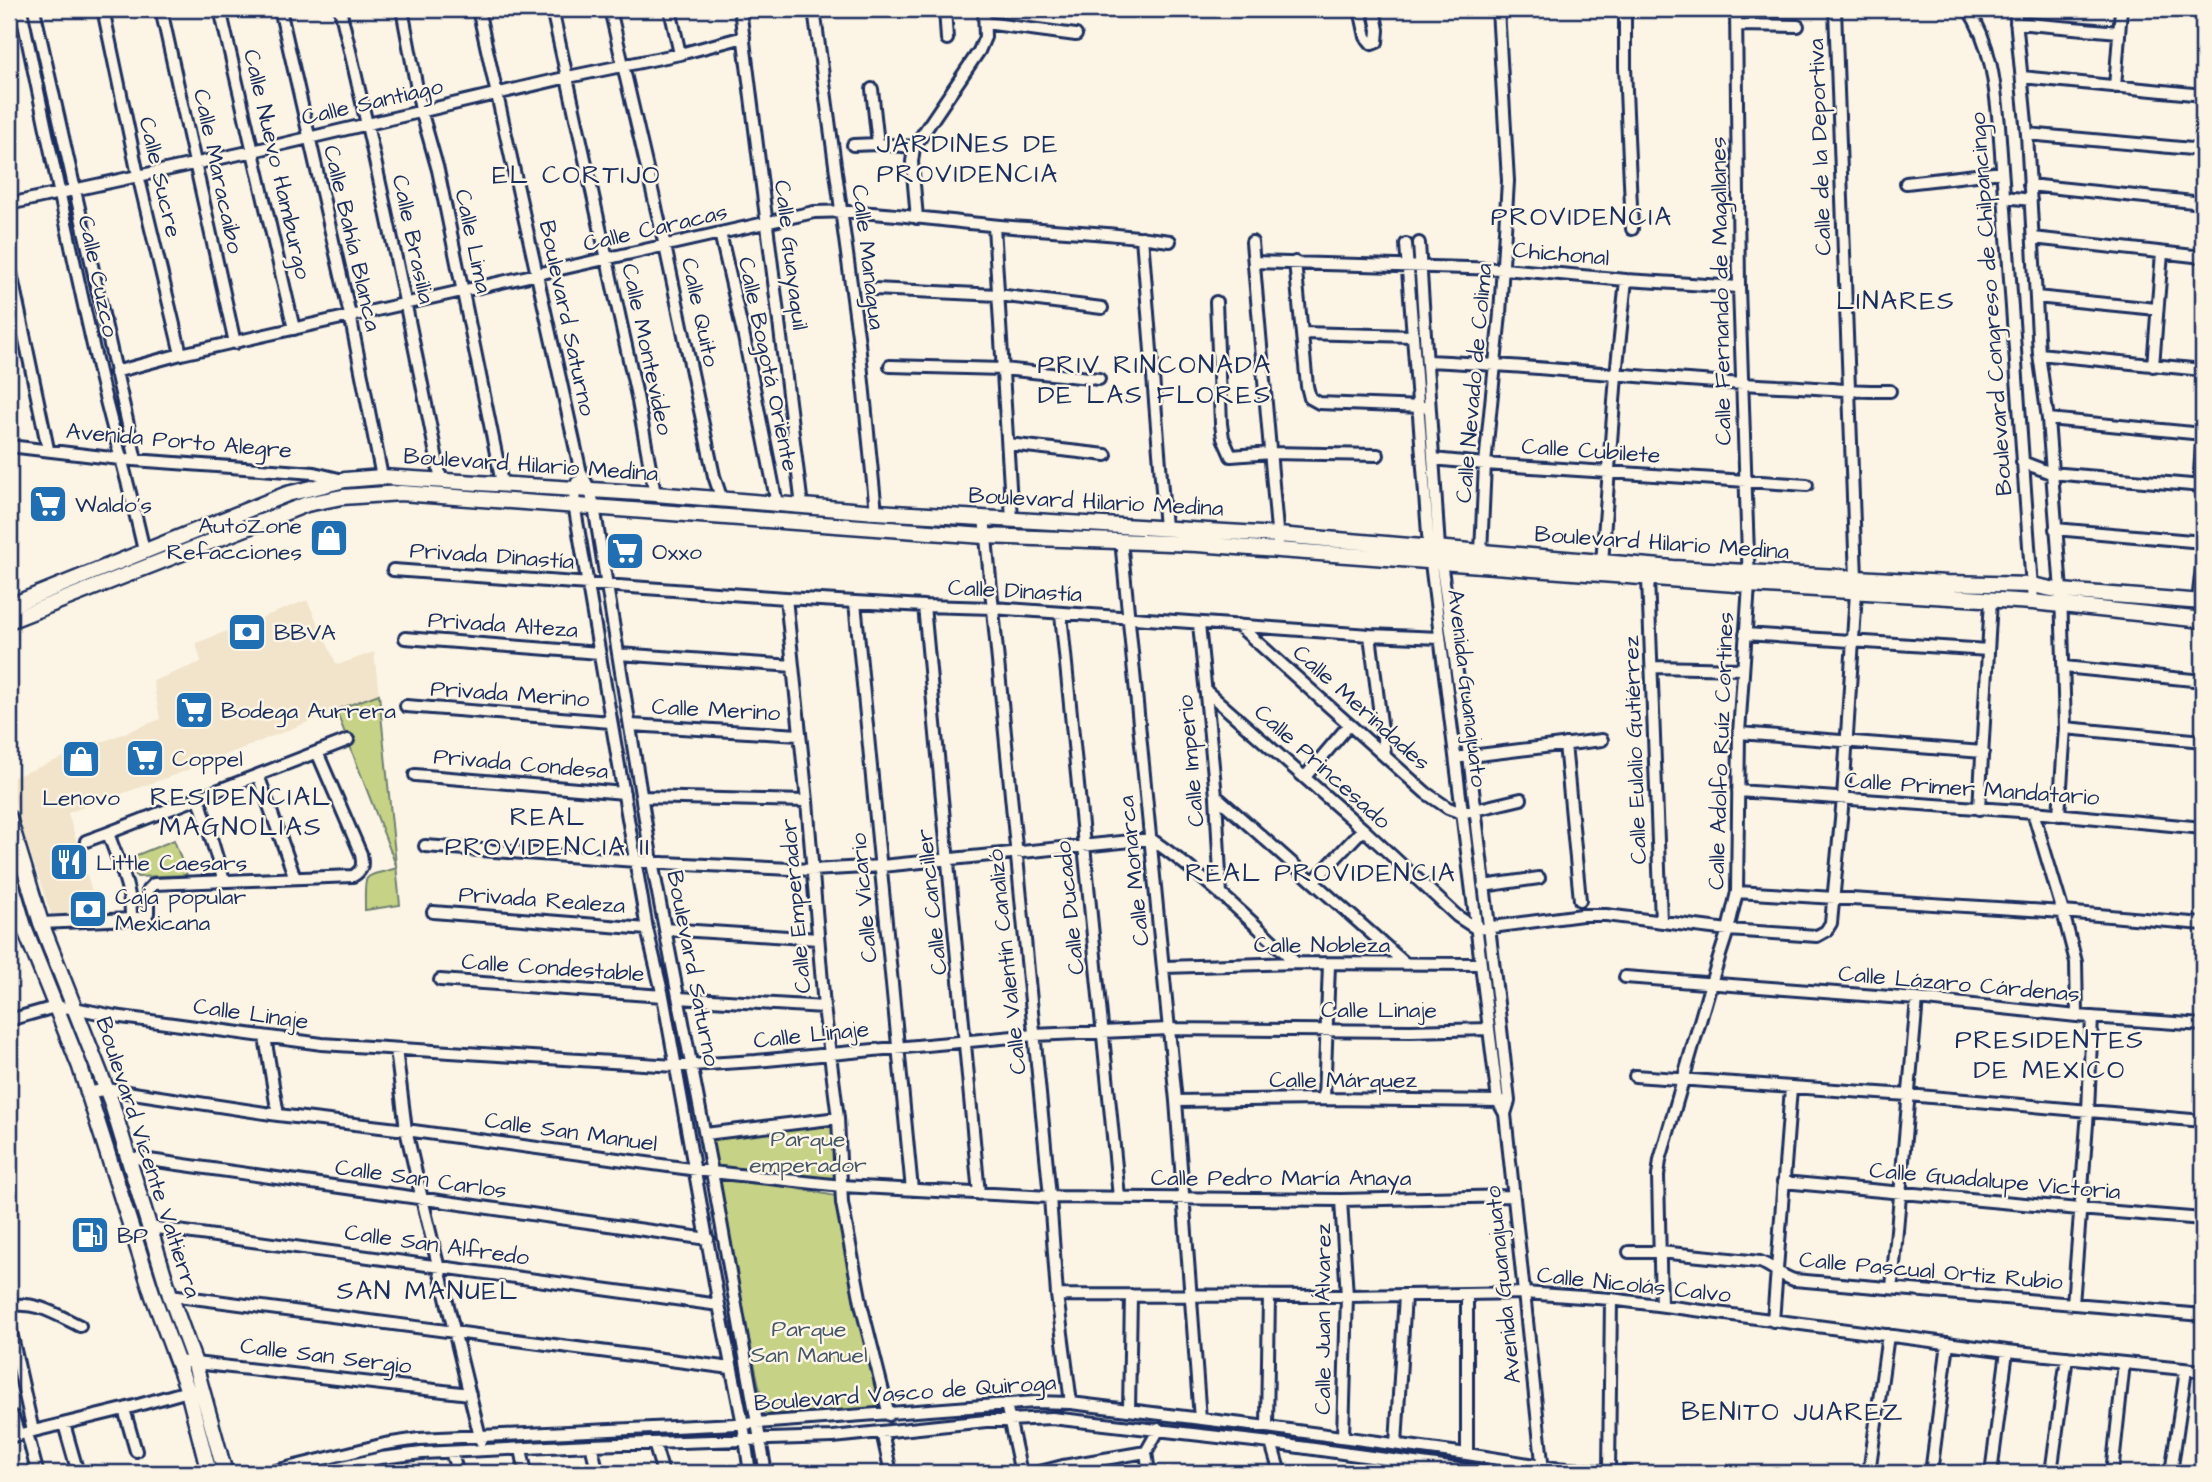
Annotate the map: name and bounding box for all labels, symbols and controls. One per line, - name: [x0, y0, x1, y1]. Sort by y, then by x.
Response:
- street label: Calle de la Deportiva: [1800, 38, 1840, 256]
- street label: Calle Nuevo Hamburgo: [234, 46, 319, 283]
- street label: Calle Santiago: [298, 70, 446, 135]
- street label: Calle Maracaibo: [185, 86, 251, 257]
- street label: Boulevard Congreso de Chilpancingo: [1962, 111, 2021, 497]
- street label: Calle Sucre: [131, 114, 189, 241]
- district label: JARDINES DE PROVIDENCIA: [877, 126, 1059, 192]
- street label: Calle Fernando de Magallanes: [1702, 136, 1741, 446]
- street label: Calle Bahía Blanca: [315, 142, 389, 335]
- district label: EL CORTIJO: [492, 157, 662, 193]
- street label: Calle Brasilia: [384, 172, 442, 307]
- street label: Calle Guayaquil: [765, 178, 816, 332]
- street label: Calle Managua: [842, 183, 893, 332]
- street label: Calle Lima: [446, 186, 500, 297]
- street label: Calle Caracas: [580, 196, 730, 260]
- district label: PROVIDENCIA: [1491, 199, 1673, 235]
- street label: Calle Cuzco: [70, 212, 127, 340]
- street label: Boulevard Saturno: [531, 218, 603, 419]
- street label: Chichonal: [1511, 234, 1611, 274]
- street label: Calle Bogotá Oriente: [729, 254, 806, 475]
- street label: Calle Quito: [673, 255, 727, 370]
- street label: Calle Montevideo: [613, 260, 681, 438]
- street label: Calle Nevado de Colima: [1448, 262, 1500, 504]
- district label: LINARES: [1836, 283, 1956, 319]
- district label: PRIV RINCONADA DE LAS FLORES: [1038, 347, 1272, 413]
- street label: Avenida Porto Alegre: [65, 415, 293, 468]
- street label: Calle Cubilete: [1520, 430, 1661, 472]
- street label: Boulevard Hilario Medina: [402, 440, 660, 490]
- street label: Boulevard Hilario Medina: [968, 479, 1225, 525]
- supermarket icon: Waldo's: [27, 483, 69, 525]
- place label: Waldo's: [75, 489, 152, 521]
- place label: AutoZone Refacciones: [167, 510, 302, 568]
- shop icon: AutoZone Refacciones: [308, 517, 350, 559]
- street label: Boulevard Hilario Medina: [1533, 518, 1791, 568]
- supermarket icon: Oxxo: [604, 530, 646, 572]
- street label: Privada Dinastía: [409, 534, 576, 578]
- place label: Oxxo: [652, 536, 702, 568]
- street label: Calle Dinastía: [947, 572, 1083, 611]
- street label: Avenida Guanajuato: [1439, 587, 1495, 789]
- street label: Privada Alteza: [427, 604, 579, 646]
- bank icon: BBVA: [226, 611, 268, 653]
- street label: Calle Adolfo Ruíz Cortines: [1700, 612, 1742, 891]
- place label: BBVA: [274, 617, 336, 649]
- street label: Calle Eulalio Gutiérrez: [1615, 634, 1655, 865]
- street label: Calle Merindades: [1285, 637, 1437, 778]
- street label: Privada Merino: [429, 672, 591, 716]
- supermarket icon: Bodega Aurrera: [173, 689, 215, 731]
- street label: Calle Merino: [651, 691, 781, 729]
- street label: Calle Imperio: [1169, 693, 1213, 828]
- place label: Bodega Aurrera: [221, 695, 396, 728]
- street label: Calle Princesado: [1247, 697, 1398, 837]
- supermarket icon: Coppel: [124, 737, 166, 779]
- shop icon: Lenovo: [60, 738, 102, 780]
- street label: Privada Condesa: [432, 740, 610, 788]
- place label: Coppel: [172, 743, 243, 775]
- street label: Calle Primer Mandatario: [1843, 764, 2101, 814]
- district label: RESIDENCIAL MAGNOLIAS: [150, 779, 332, 845]
- place label: Lenovo: [42, 782, 120, 814]
- street label: Calle Monarca: [1110, 794, 1158, 948]
- district label: REAL PROVIDENCIA II: [445, 799, 651, 865]
- street label: Calle Emperador: [772, 817, 820, 995]
- street label: Calle Canciller: [908, 827, 956, 977]
- street label: Calle Vicario: [842, 832, 886, 964]
- street label: Calle Ducado: [1047, 839, 1093, 976]
- restaurant icon: Little Caesars: [48, 841, 90, 883]
- place label: Little Caesars: [96, 847, 247, 879]
- street label: Calle Valentín Canalizó: [979, 847, 1035, 1076]
- district label: REAL PROVIDENCIA: [1185, 855, 1457, 891]
- street label: Boulevard Saturno: [658, 867, 728, 1069]
- street label: Privada Realeza: [458, 878, 627, 922]
- place label: Caja popular Mexicana: [115, 881, 247, 939]
- bank icon: Caja popular Mexicana: [67, 888, 109, 930]
- street label: Calle Nobleza: [1254, 929, 1390, 961]
- street label: Calle Condestable: [460, 946, 646, 990]
- street label: Calle Lázaro Cárdenas: [1837, 958, 2081, 1010]
- street label: Calle Linaje: [191, 990, 311, 1038]
- street label: Calle Linaje: [1321, 994, 1437, 1026]
- street label: Boulevard Vicente Valtierra: [87, 1013, 209, 1302]
- street label: Calle Linaje: [752, 1013, 870, 1057]
- district label: PRESIDENTES DE MEXICO: [1955, 1022, 2145, 1088]
- street label: Calle Márquez: [1269, 1064, 1417, 1096]
- street label: Calle San Manuel: [482, 1104, 659, 1160]
- park label: Parque emperador: [749, 1123, 867, 1181]
- street label: Calle San Carlos: [333, 1151, 509, 1207]
- street label: Calle Guadalupe Victoria: [1868, 1154, 2122, 1208]
- street label: Calle Pedro María Anaya: [1151, 1162, 1412, 1195]
- street label: Avenida Guanajuato: [1477, 1184, 1529, 1386]
- fuel station icon: BP: [69, 1214, 111, 1256]
- street label: Calle San Alfredo: [343, 1216, 531, 1274]
- place label: BP: [117, 1220, 148, 1252]
- street label: Calle Juan Álvarez: [1307, 1223, 1339, 1415]
- street label: Calle Pascual Ortiz Rubio: [1798, 1244, 2064, 1298]
- street label: Calle Nicolás Calvo: [1535, 1259, 1732, 1311]
- district label: SAN MANUEL: [337, 1273, 519, 1309]
- park label: Parque San Manuel: [750, 1313, 868, 1371]
- street label: Calle San Sergio: [238, 1330, 413, 1383]
- street label: Boulevard Vasco de Quiroga: [753, 1366, 1058, 1421]
- district label: BENITO JUAREZ: [1681, 1394, 1905, 1430]

